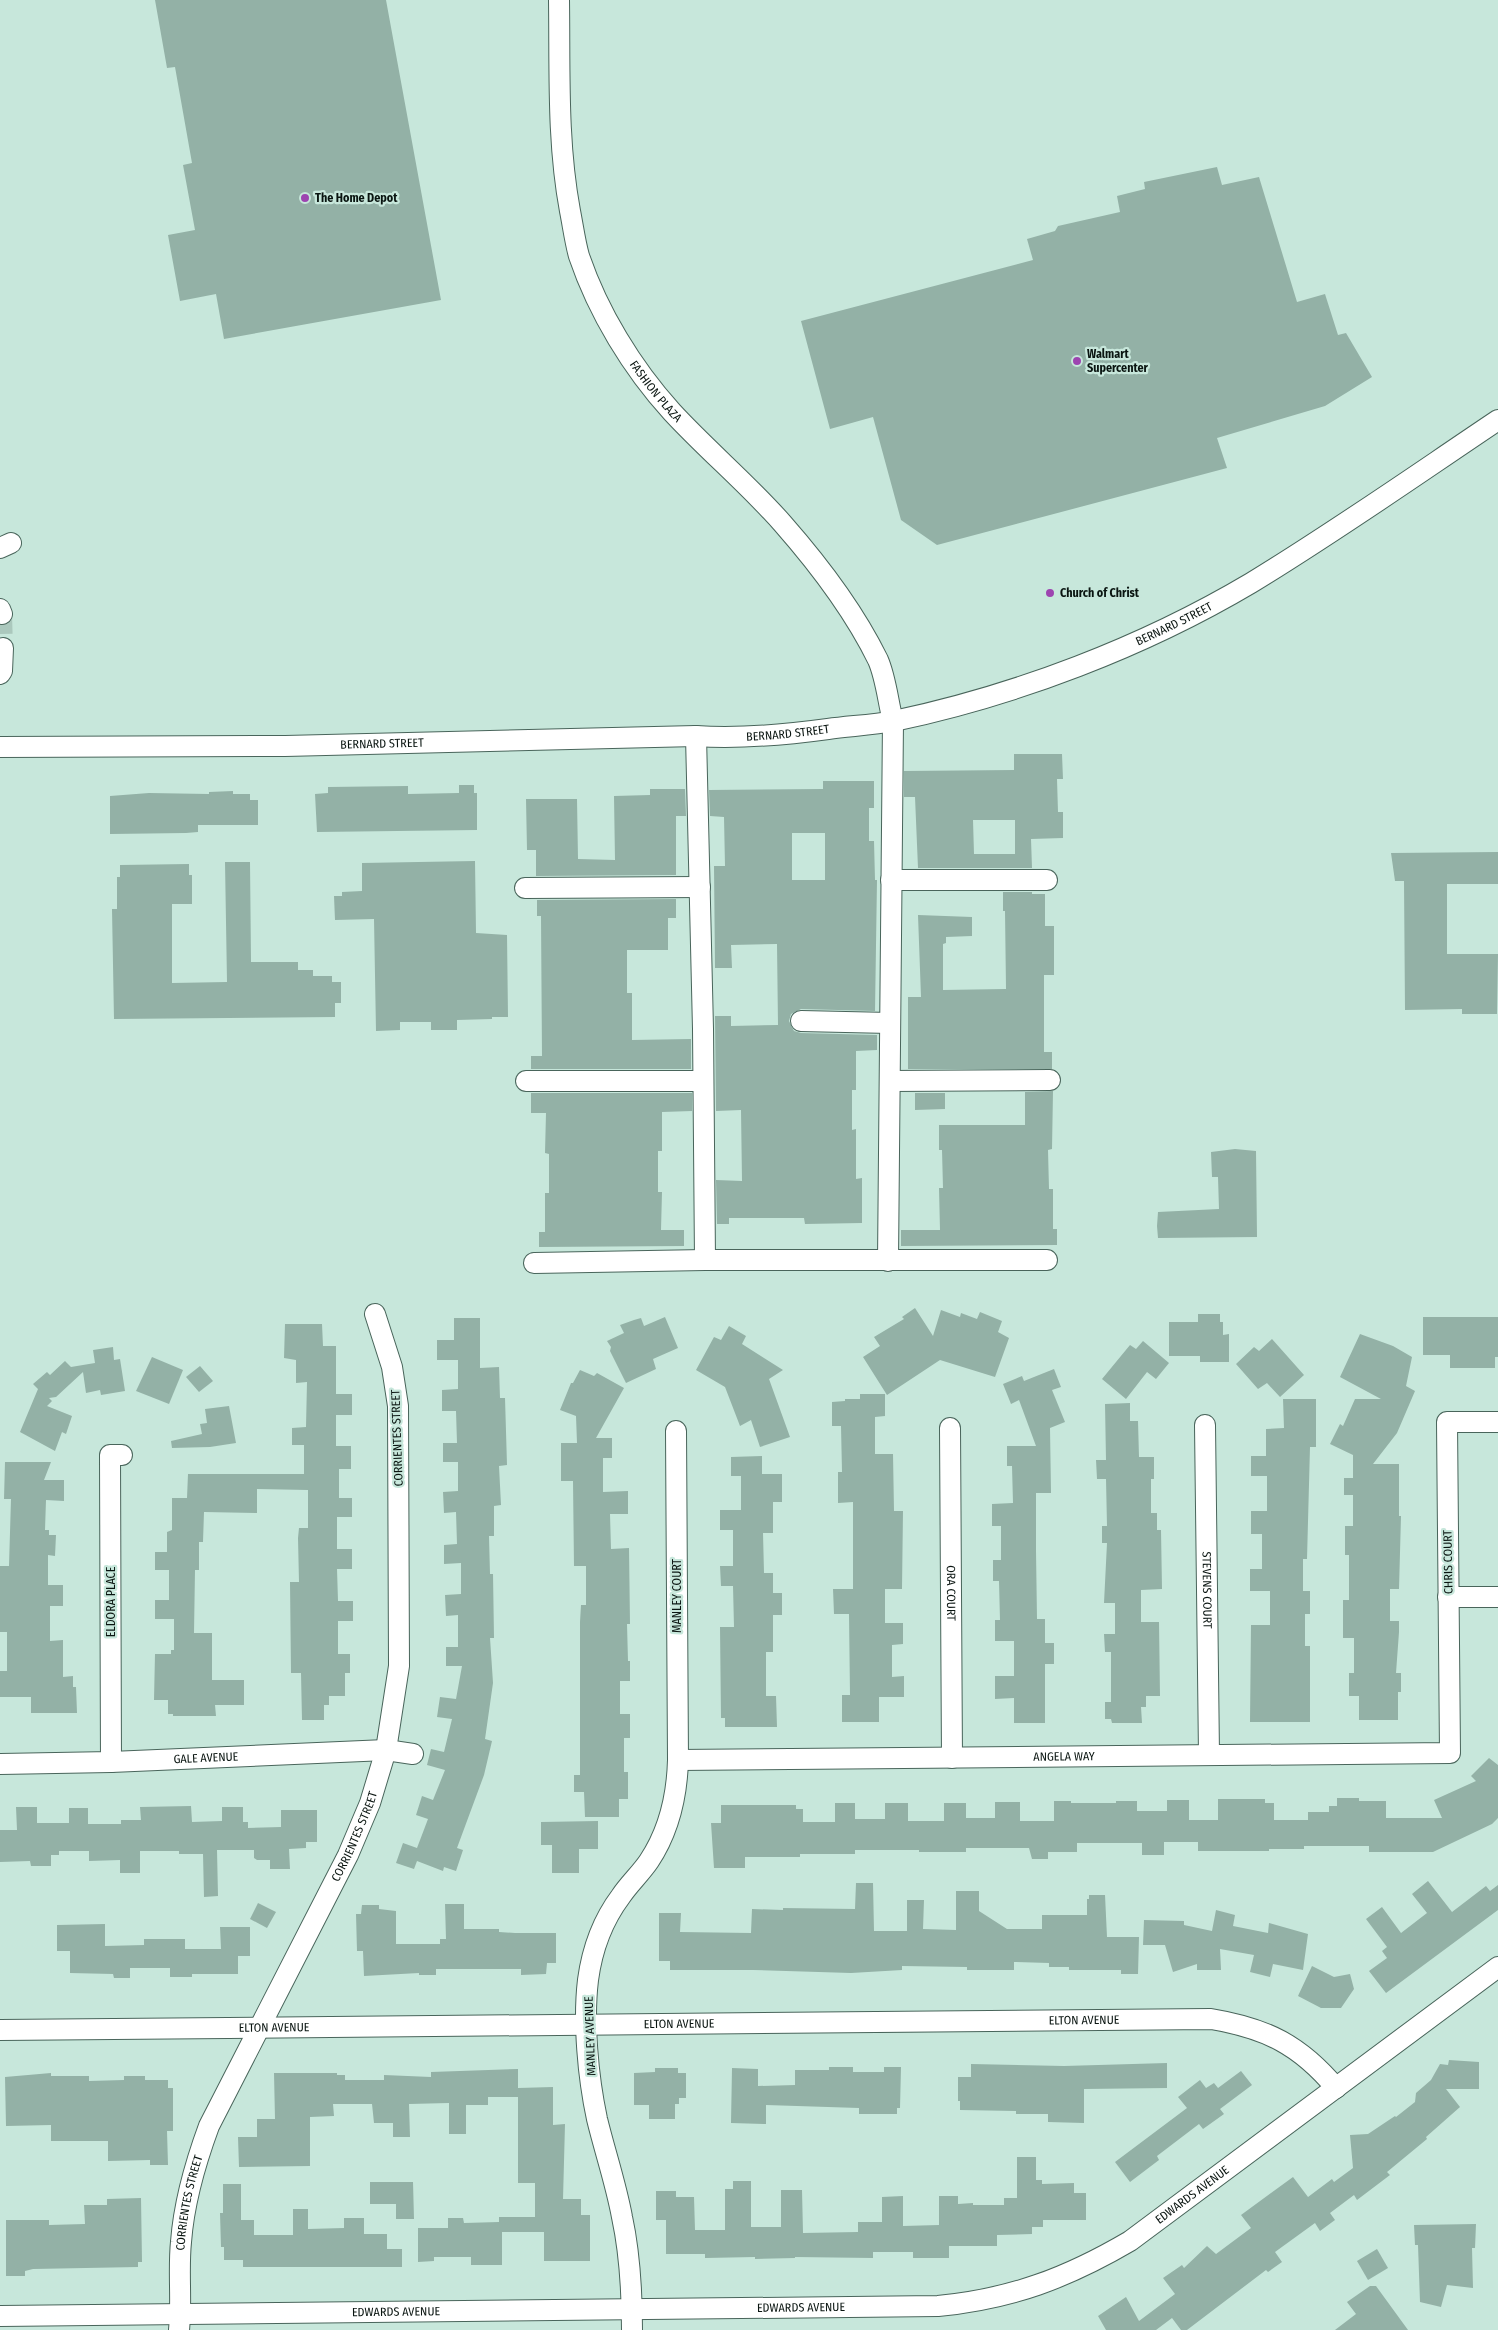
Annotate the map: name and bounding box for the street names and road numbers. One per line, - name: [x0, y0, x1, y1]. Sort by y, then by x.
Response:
- street label: FASHION PLAZA: [627, 358, 685, 425]
- street label: BERNARD STREET: [1133, 599, 1215, 648]
- street label: BERNARD STREET: [746, 722, 831, 744]
- street label: BERNARD STREET: [340, 736, 424, 752]
- street label: CORRIENTES STREET: [388, 1389, 406, 1487]
- street label: CHRIS COURT: [1440, 1529, 1456, 1594]
- street label: STEVENS COURT: [1200, 1551, 1214, 1629]
- street label: MANLEY COURT: [670, 1559, 684, 1633]
- street label: ORA COURT: [944, 1565, 958, 1621]
- street label: ELDORA PLACE: [104, 1566, 118, 1637]
- street label: GALE AVENUE: [173, 1749, 239, 1766]
- street label: ANGELA WAY: [1033, 1749, 1095, 1764]
- street label: CORRIENTES STREET: [329, 1789, 380, 1884]
- street label: MANLEY AVENUE: [582, 1996, 598, 2076]
- street label: ELTON AVENUE: [1049, 2013, 1120, 2027]
- street label: ELTON AVENUE: [644, 2017, 715, 2031]
- street label: ELTON AVENUE: [239, 2020, 310, 2035]
- street label: CORRIENTES STREET: [173, 2153, 206, 2251]
- street label: EDWARDS AVENUE: [1153, 2163, 1232, 2227]
- street label: EDWARDS AVENUE: [757, 2300, 845, 2315]
- street label: EDWARDS AVENUE: [352, 2304, 440, 2319]

